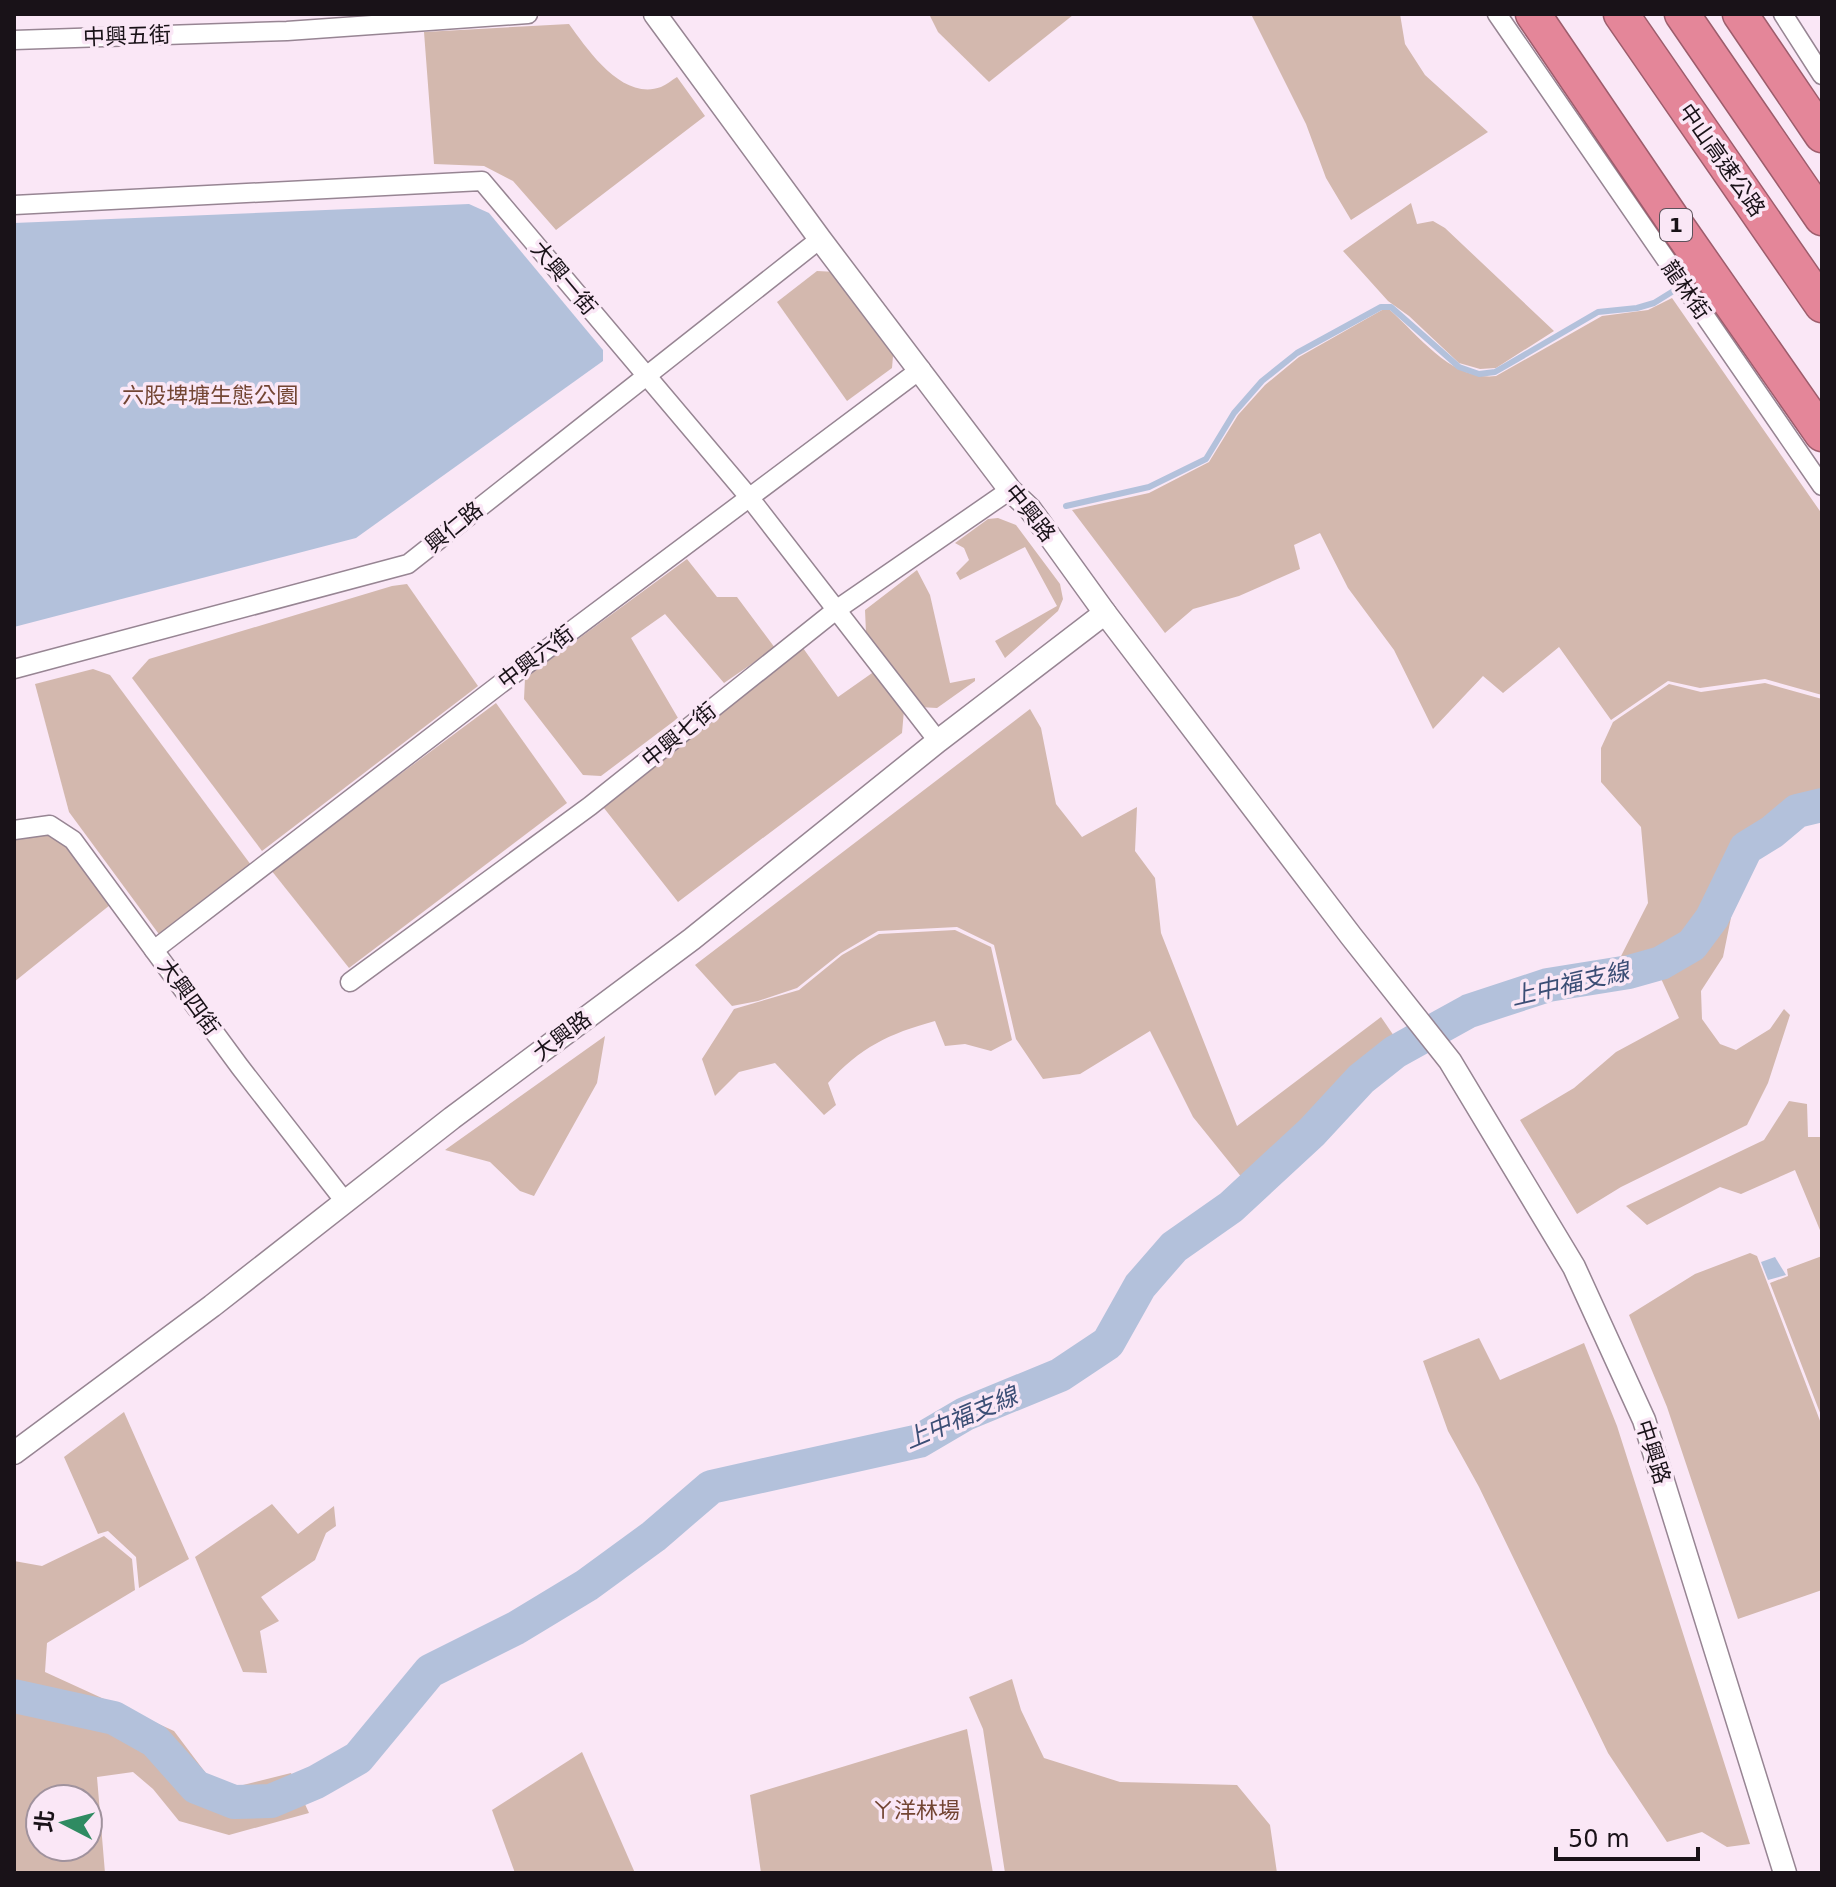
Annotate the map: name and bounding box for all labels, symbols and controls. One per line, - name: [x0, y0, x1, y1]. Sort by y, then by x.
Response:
- street label: 中興五街: [83, 22, 171, 50]
- street label: 中山高速公路: [1674, 99, 1770, 221]
- road number: 1: [1660, 209, 1692, 241]
- street label: 大興一街: [526, 236, 602, 320]
- street label: 龍林街: [1657, 256, 1715, 324]
- park label: 六股埤塘生態公園: [122, 383, 298, 408]
- street label: 中興路: [1000, 479, 1060, 547]
- street label: 興仁路: [420, 497, 488, 557]
- street label: 中興六街: [493, 621, 579, 693]
- street label: 中興七街: [637, 698, 721, 772]
- street label: 大興四街: [153, 954, 225, 1040]
- water label: 上中福支線: [1508, 956, 1635, 1011]
- street label: 大興路: [528, 1006, 596, 1066]
- water label: 上中福支線: [900, 1380, 1024, 1454]
- street label: 中興路: [1631, 1417, 1675, 1487]
- north arrow: [24, 1783, 104, 1863]
- park label: ㄚ洋林場: [872, 1798, 960, 1823]
- text: 北: [31, 1809, 58, 1833]
- scale bar: [1556, 1811, 1698, 1861]
- text: 50 m: [1568, 1825, 1630, 1853]

